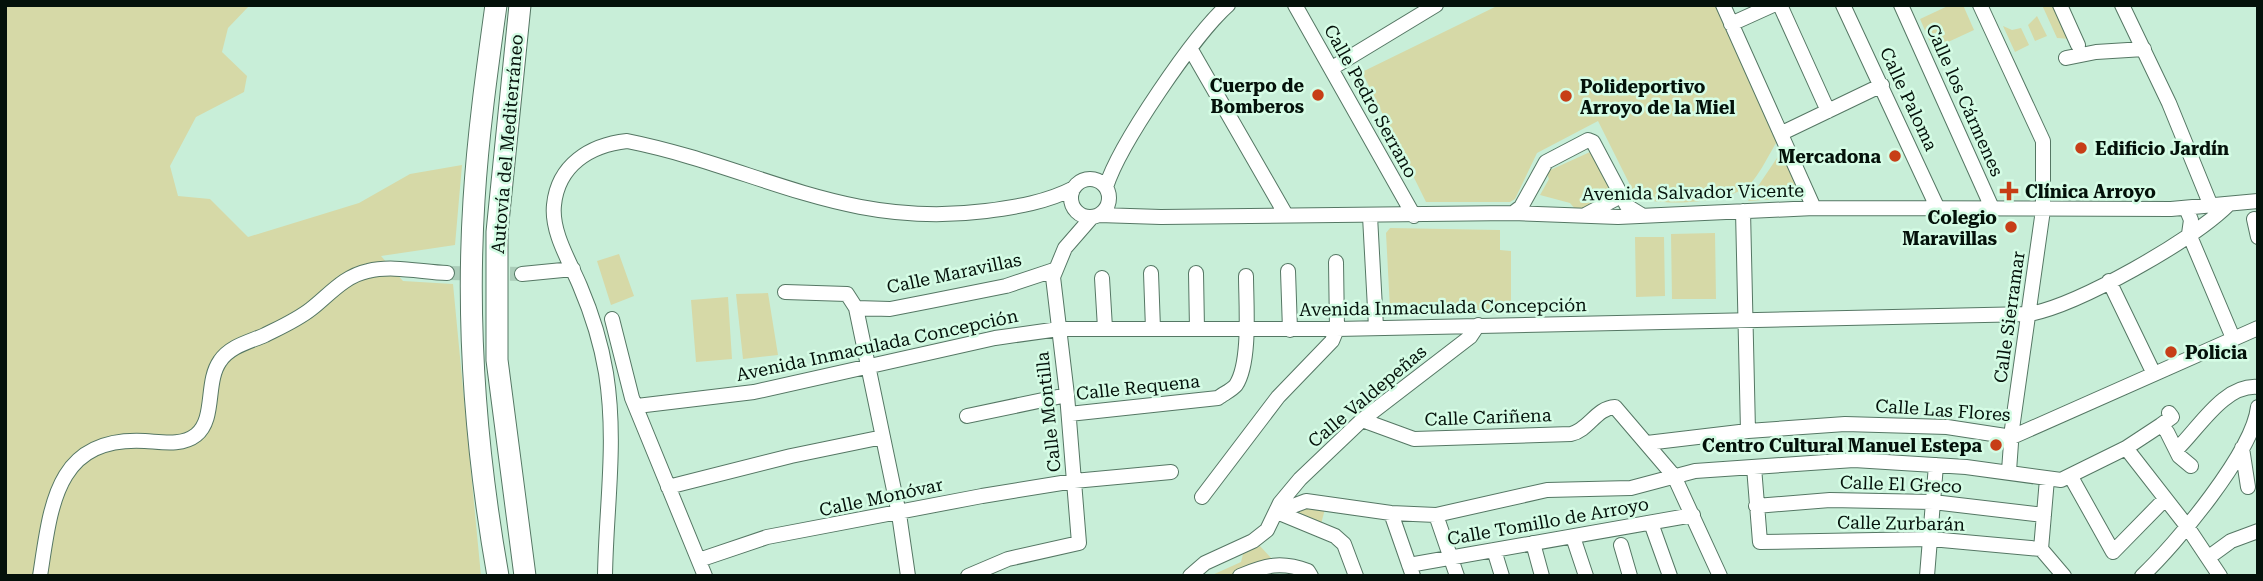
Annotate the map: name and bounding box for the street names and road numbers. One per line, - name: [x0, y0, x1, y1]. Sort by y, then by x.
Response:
- street label: Calle Pedro Serrano: [1320, 21, 1422, 181]
- street label: Calle los Cármenes: [1922, 21, 2008, 179]
- street label: Autovía del Mediterráneo: [487, 33, 527, 255]
- street label: Calle Paloma: [1876, 44, 1942, 154]
- street label: Avenida Salvador Vicente: [1582, 180, 1804, 204]
- street label: Calle Maravillas: [885, 248, 1023, 298]
- street label: Calle Sierramar: [1989, 250, 2029, 384]
- street label: Avenida Inmaculada Concepción: [1299, 294, 1587, 320]
- street label: Avenida Inmaculada Concepción: [734, 305, 1020, 385]
- street label: Calle Valdepeñas: [1304, 340, 1430, 452]
- street label: Calle Montilla: [1031, 350, 1065, 473]
- street label: Calle Requena: [1075, 370, 1201, 404]
- street label: Calle Las Flores: [1875, 395, 2011, 425]
- street label: Calle Cariñena: [1424, 404, 1552, 430]
- street label: Calle El Greco: [1840, 471, 1962, 497]
- street label: Calle Monóvar: [817, 474, 945, 520]
- street label: Calle Tomillo de Arroyo: [1446, 493, 1650, 549]
- street label: Calle Zurbarán: [1837, 511, 1965, 535]

